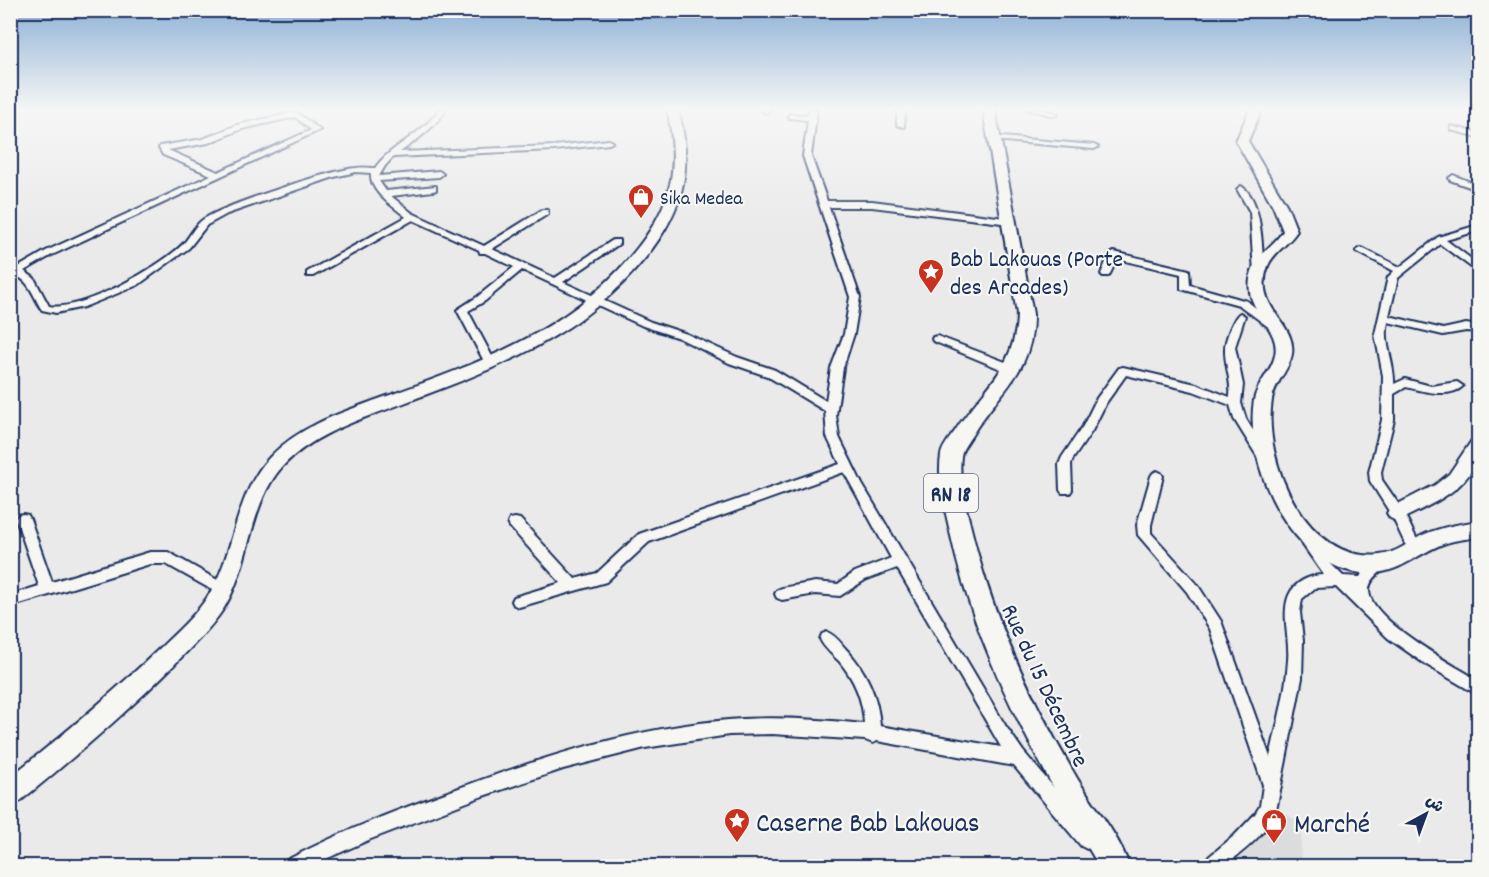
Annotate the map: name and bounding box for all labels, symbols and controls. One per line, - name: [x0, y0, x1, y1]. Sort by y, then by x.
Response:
- shop icon: Sika Medea: [626, 182, 656, 220]
- place label: Sika Medea: [660, 186, 743, 214]
- place label: Bab Lakouas (Porte des Arcades): [950, 244, 1123, 306]
- place icon: Bab Lakouas (Porte des Arcades): [916, 257, 946, 295]
- road number: RN 18: [924, 474, 978, 512]
- street label: Rue du 15 Décembre: [991, 599, 1096, 773]
- north arrow: [1396, 784, 1456, 844]
- text: ش: [1420, 790, 1448, 819]
- place icon: Caserne Bab Lakouas: [722, 806, 752, 844]
- place label: Caserne Bab Lakouas: [756, 806, 980, 846]
- shop icon: Marché: [1259, 807, 1289, 845]
- place label: Marché: [1294, 807, 1370, 847]

